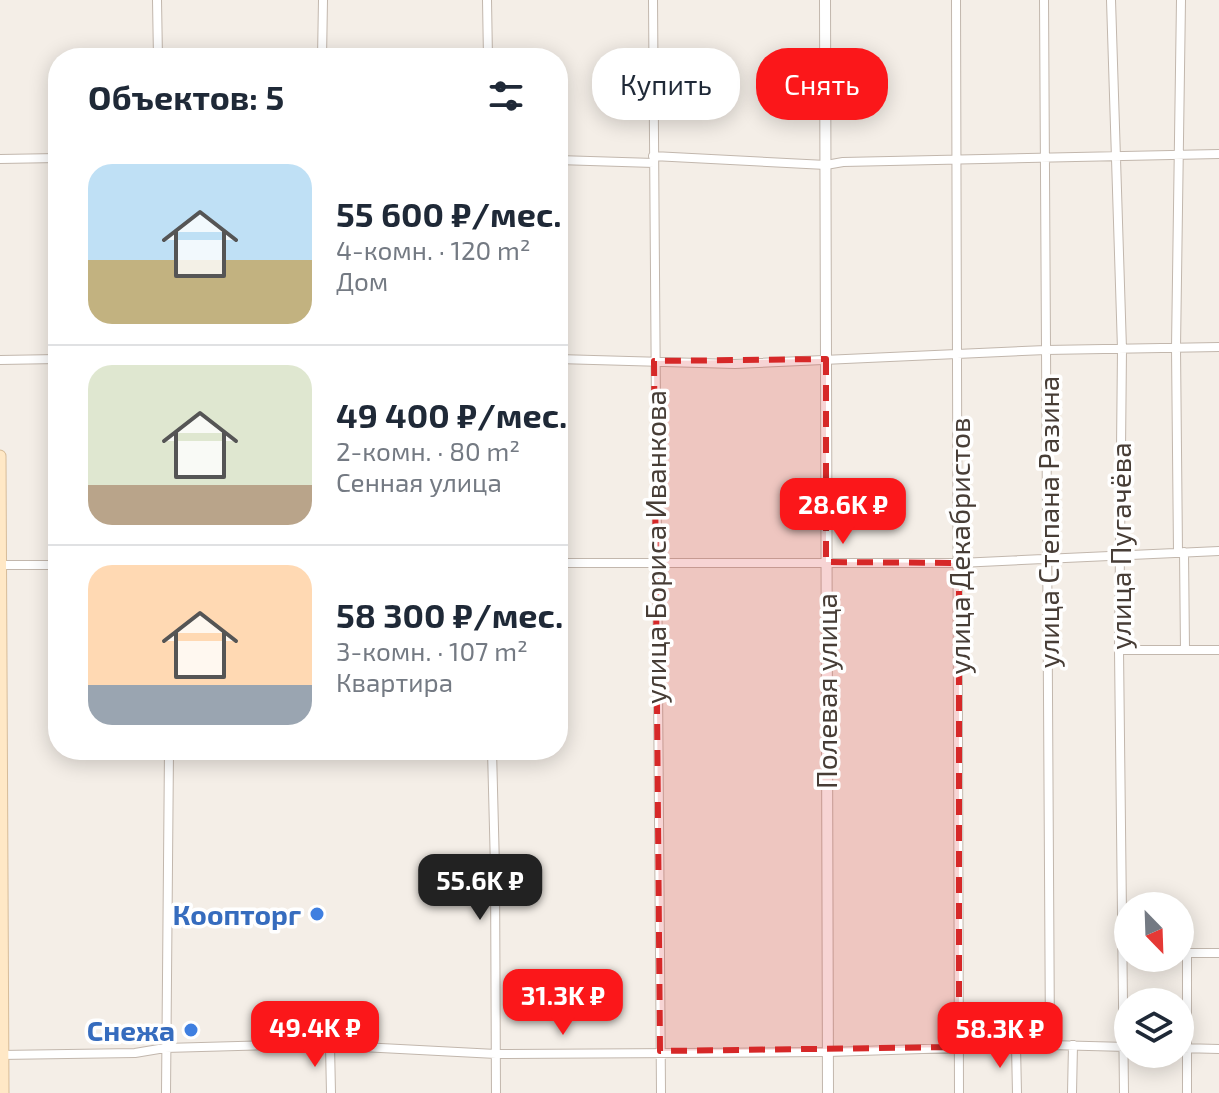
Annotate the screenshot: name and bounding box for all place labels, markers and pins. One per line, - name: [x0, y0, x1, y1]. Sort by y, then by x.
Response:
- pin: 28.6K ₽: [769, 478, 917, 546]
- pin: 55.6K ₽: [406, 854, 554, 922]
- place label: Коопторг: [173, 897, 301, 931]
- marker: Коопторг: [308, 905, 326, 923]
- pin: 31.3K ₽: [489, 969, 637, 1037]
- pin: 49.4K ₽: [241, 1001, 389, 1069]
- pin: 58.3K ₽: [926, 1002, 1074, 1070]
- place label: Снежа: [87, 1013, 175, 1047]
- marker: Снежа: [182, 1021, 200, 1039]

